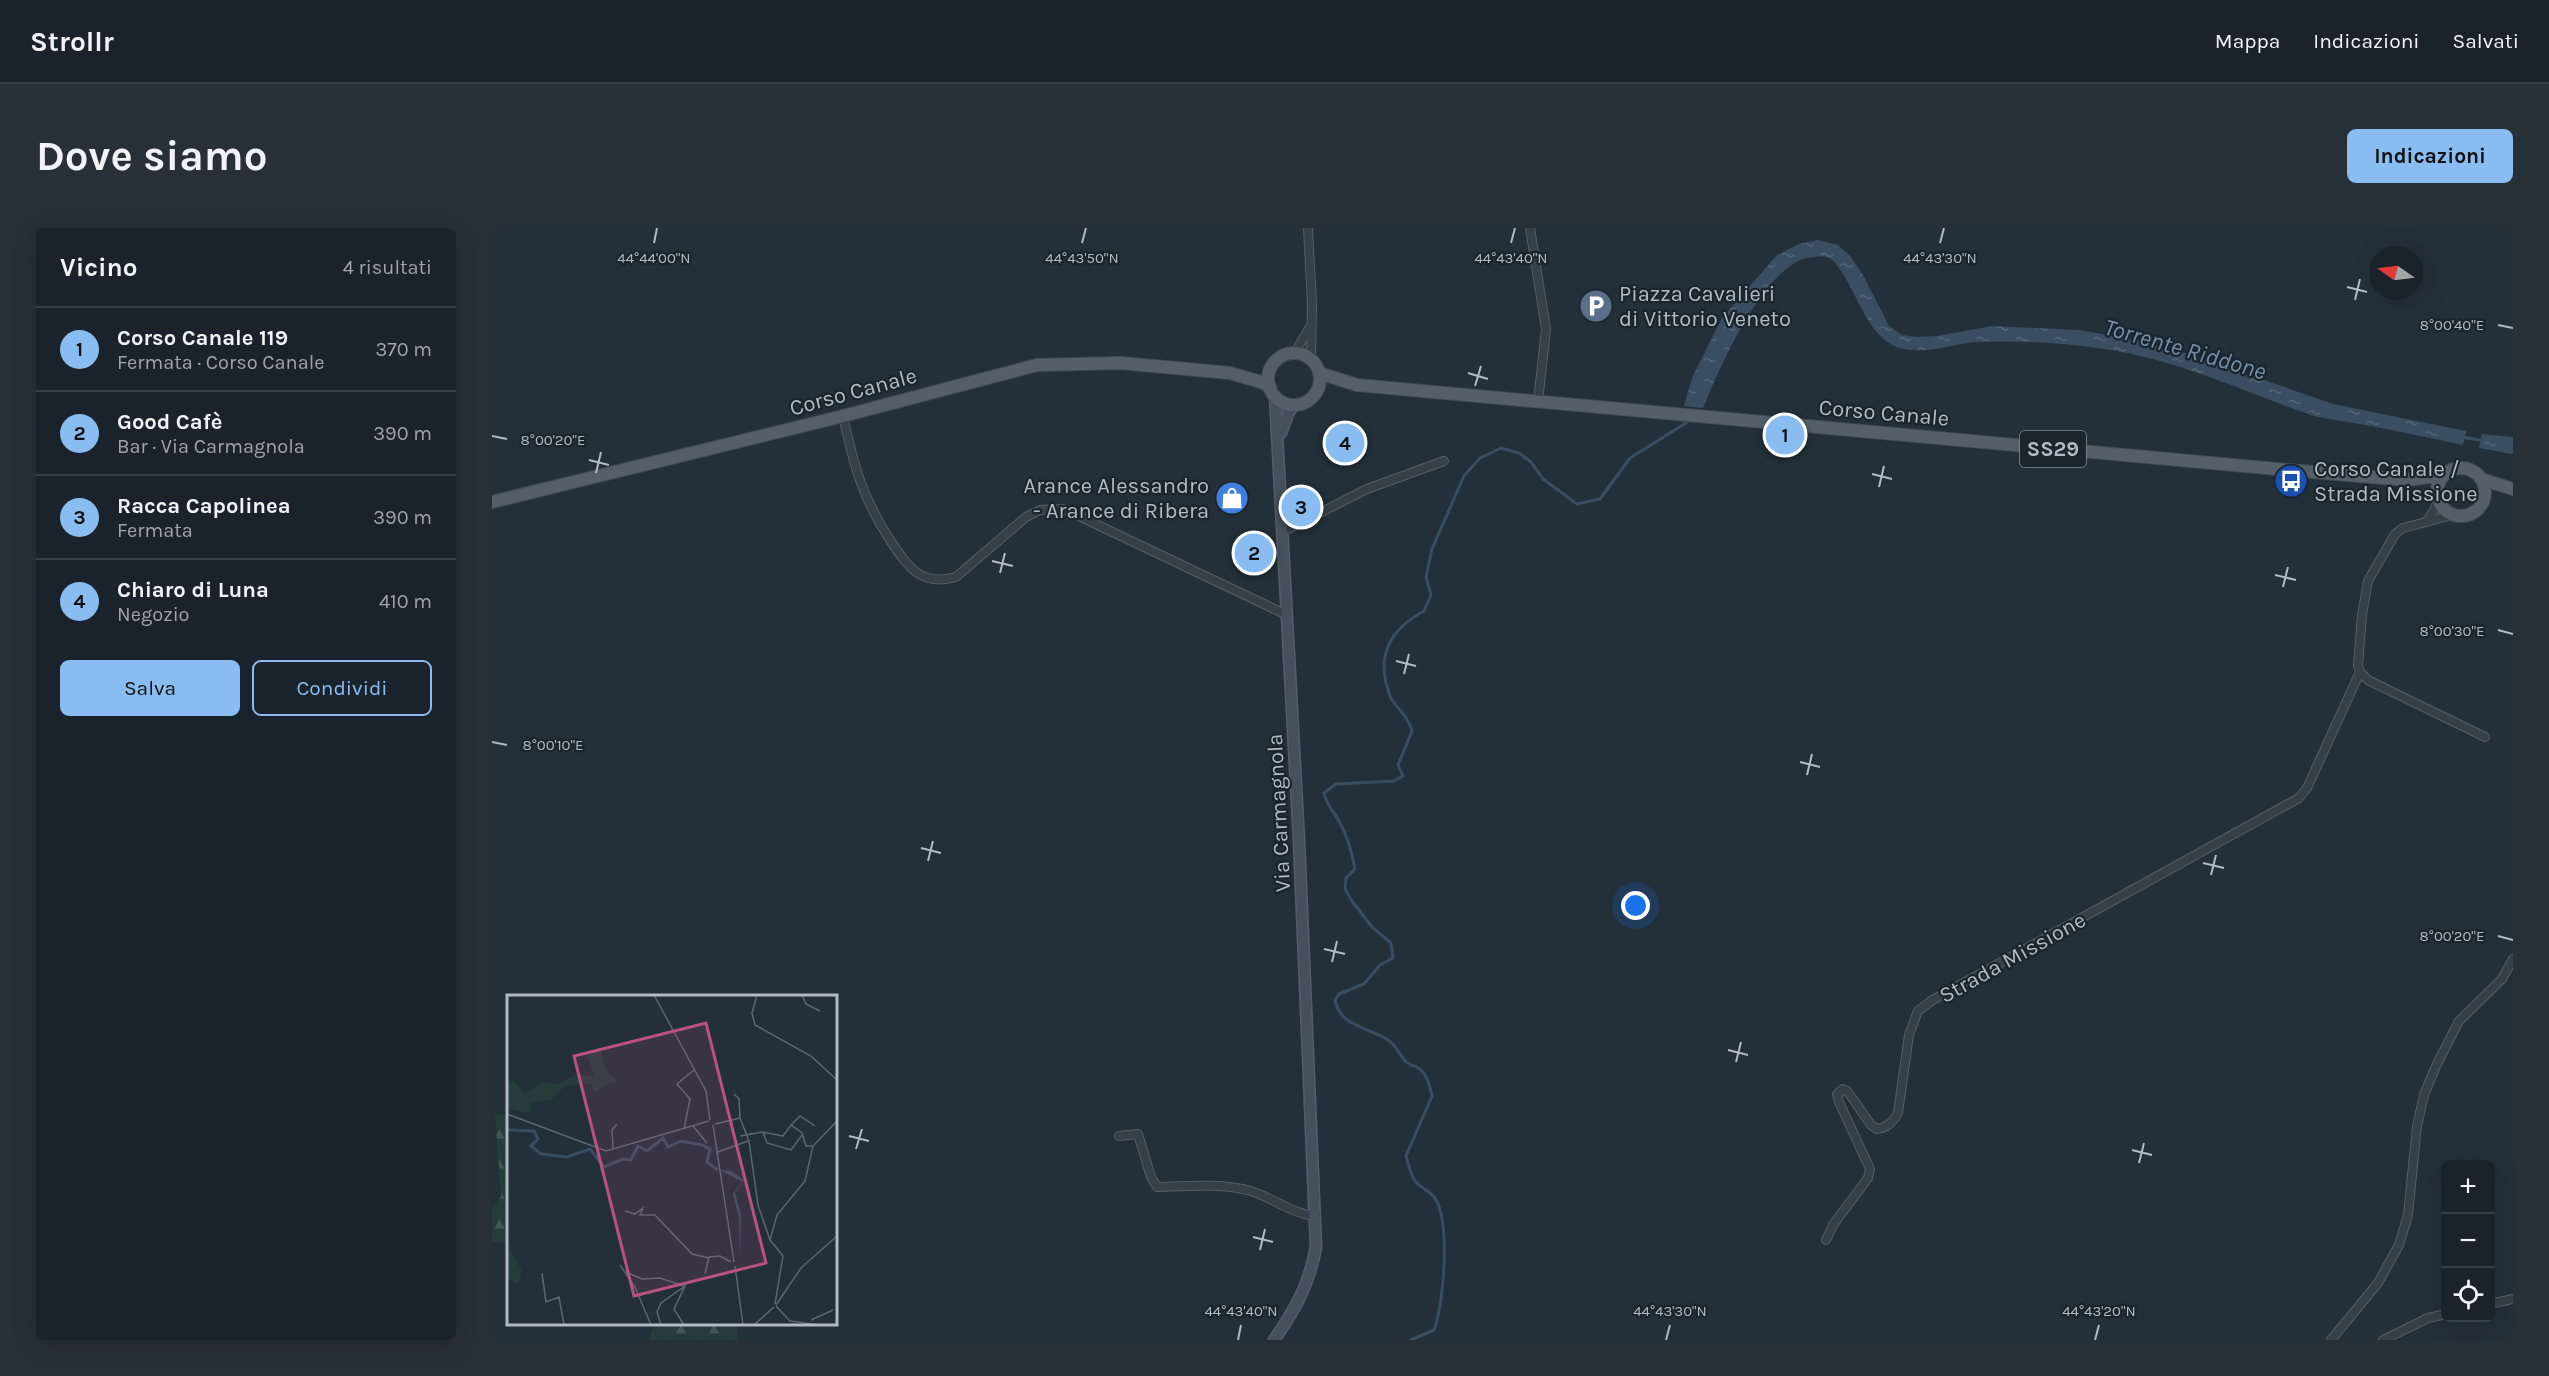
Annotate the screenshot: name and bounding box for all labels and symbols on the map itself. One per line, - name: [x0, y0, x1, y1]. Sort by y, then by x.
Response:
- north arrow: [2369, 246, 2423, 300]
- text: 44°44'00"N: [617, 249, 691, 267]
- text: 44°43'50"N: [1045, 249, 1119, 267]
- text: 44°43'40"N: [1474, 249, 1548, 267]
- text: 44°43'30"N: [1903, 249, 1977, 267]
- place label: Piazza Cavalieri di Vittorio Veneto: [1619, 281, 1791, 332]
- parking icon: Piazza Cavalieri di Vittorio Veneto: [1578, 288, 1614, 324]
- water label: Torrente Riddone: [2101, 313, 2269, 385]
- text: 8°00'40"E: [2420, 316, 2484, 334]
- street label: Corso Canale: [787, 362, 920, 421]
- street label: Corso Canale: [1818, 394, 1950, 432]
- pin: 1: [1766, 412, 1804, 458]
- pin: 4: [1326, 420, 1364, 466]
- text: 8°00'20"E: [521, 431, 585, 449]
- road number: SS29: [2020, 431, 2086, 467]
- place label: Corso Canale / Strada Missione: [2314, 456, 2477, 507]
- bus stop icon: Corso Canale / Strada Missione: [2273, 463, 2309, 499]
- place label: Arance Alessandro - Arance di Ribera: [1024, 473, 1209, 524]
- shop icon: Arance Alessandro - Arance di Ribera: [1214, 480, 1250, 516]
- pin: 3: [1282, 484, 1320, 530]
- pin: 2: [1234, 530, 1274, 576]
- text: 8°00'30"E: [2420, 622, 2484, 640]
- street label: Via Carmagnola: [1262, 733, 1296, 893]
- text: 8°00'10"E: [522, 736, 584, 754]
- your location: [1621, 891, 1650, 920]
- street label: Strada Missione: [1935, 907, 2090, 1009]
- text: 8°00'20"E: [2420, 927, 2484, 945]
- inset map: [507, 995, 837, 1325]
- text: 44°43'40"N: [1204, 1302, 1278, 1320]
- text: 44°43'30"N: [1633, 1302, 1707, 1320]
- text: 44°43'20"N: [2062, 1302, 2136, 1320]

